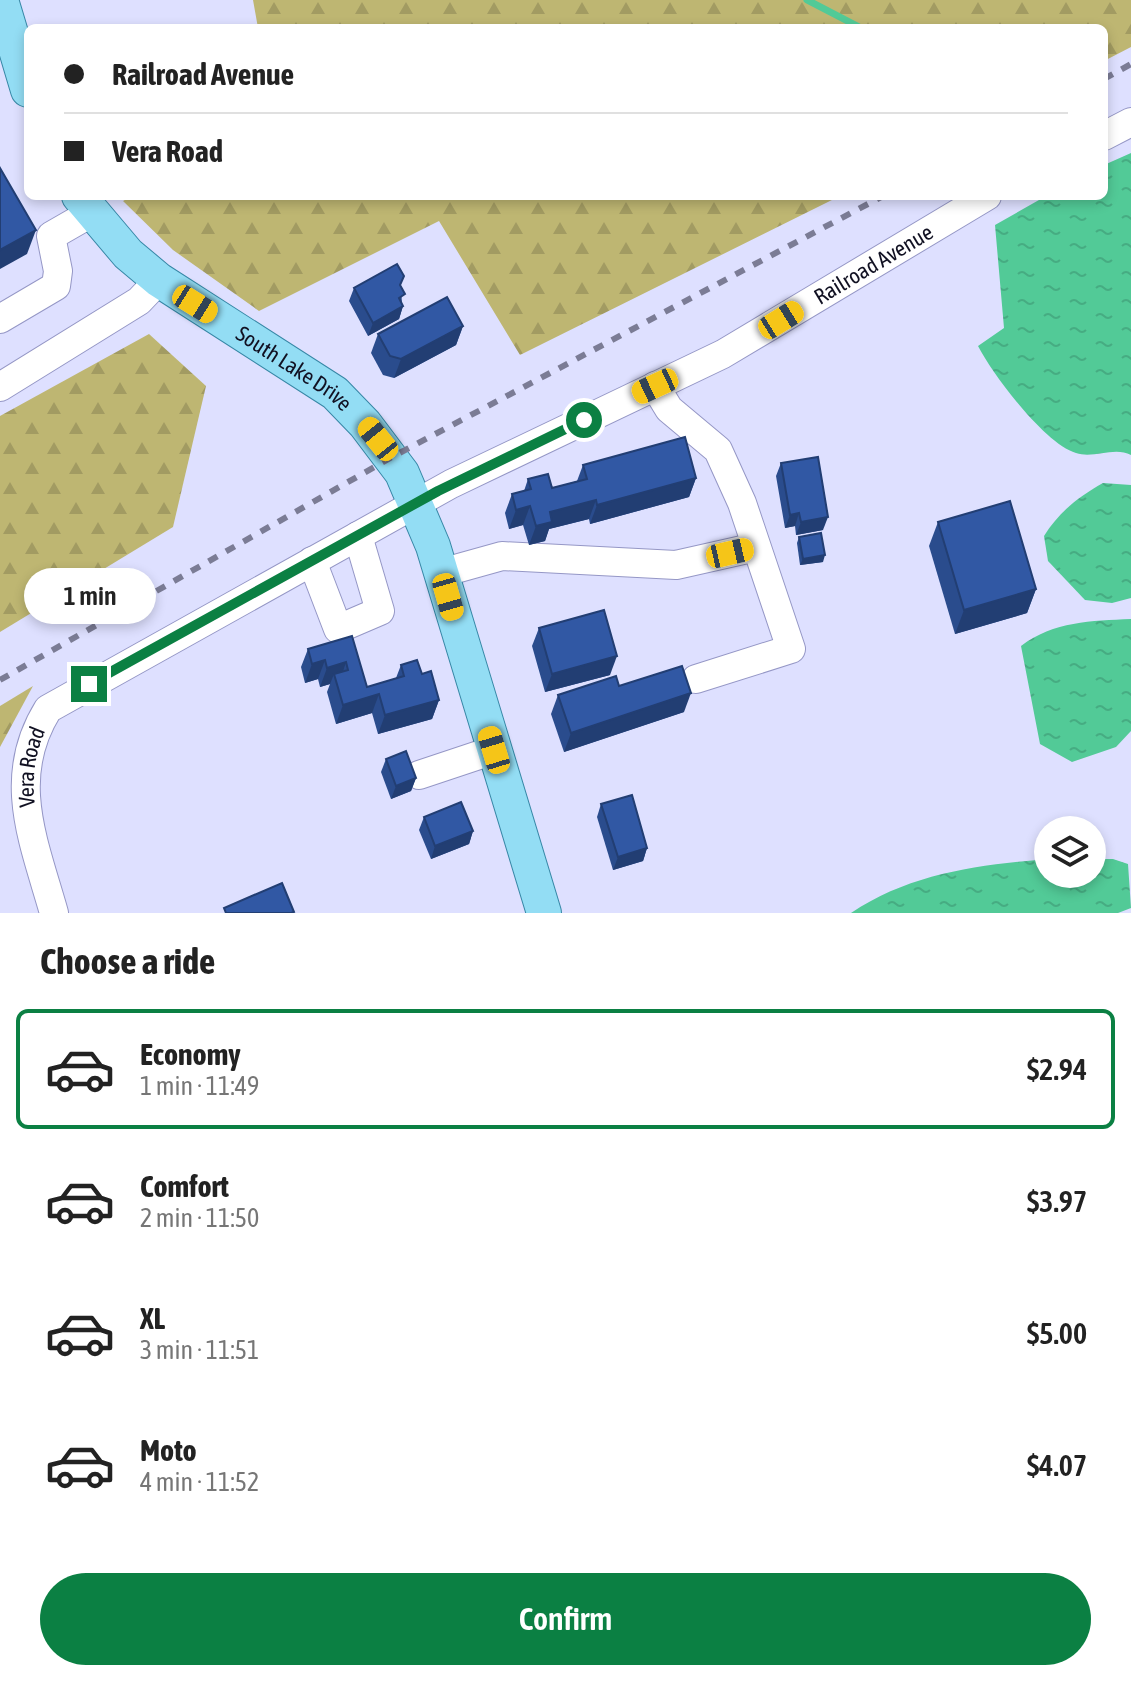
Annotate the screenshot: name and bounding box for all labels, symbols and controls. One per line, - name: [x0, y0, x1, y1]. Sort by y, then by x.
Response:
- text: Railroad Avenue: [112, 57, 294, 91]
- text: Vera Road: [112, 134, 223, 168]
- street label: Railroad Avenue: [809, 219, 937, 310]
- car: [168, 281, 222, 327]
- car: [754, 297, 808, 343]
- street label: South Lake Drive: [232, 320, 358, 416]
- car: [628, 365, 682, 407]
- route start: [566, 402, 602, 438]
- car: [354, 413, 402, 465]
- car: [704, 536, 756, 570]
- callout: 1 min: [23, 568, 155, 624]
- car: [430, 571, 466, 623]
- text: 1 min: [63, 581, 117, 611]
- route end: [71, 666, 107, 702]
- street label: Vera Road: [13, 723, 50, 808]
- car: [476, 724, 512, 776]
- map controls: [1034, 816, 1106, 888]
- button: layers: [1034, 816, 1106, 888]
- text: Choose a ride: [40, 940, 215, 982]
- icon: car: [44, 1033, 116, 1105]
- text: Economy: [140, 1037, 241, 1071]
- text: $2.94: [1027, 1052, 1087, 1086]
- text: 1 min · 11:49: [140, 1071, 259, 1101]
- icon: car: [44, 1165, 116, 1237]
- text: Comfort: [140, 1169, 229, 1203]
- text: $3.97: [1027, 1184, 1087, 1218]
- text: 2 min · 11:50: [140, 1203, 259, 1233]
- icon: car: [44, 1297, 116, 1369]
- text: XL: [140, 1301, 165, 1335]
- text: $5.00: [1027, 1316, 1087, 1350]
- text: 3 min · 11:51: [140, 1335, 259, 1365]
- icon: car: [44, 1429, 116, 1501]
- text: Moto: [140, 1433, 197, 1467]
- text: $4.07: [1027, 1448, 1087, 1482]
- text: 4 min · 11:52: [140, 1467, 259, 1497]
- button: Confirm: [40, 1573, 1091, 1665]

